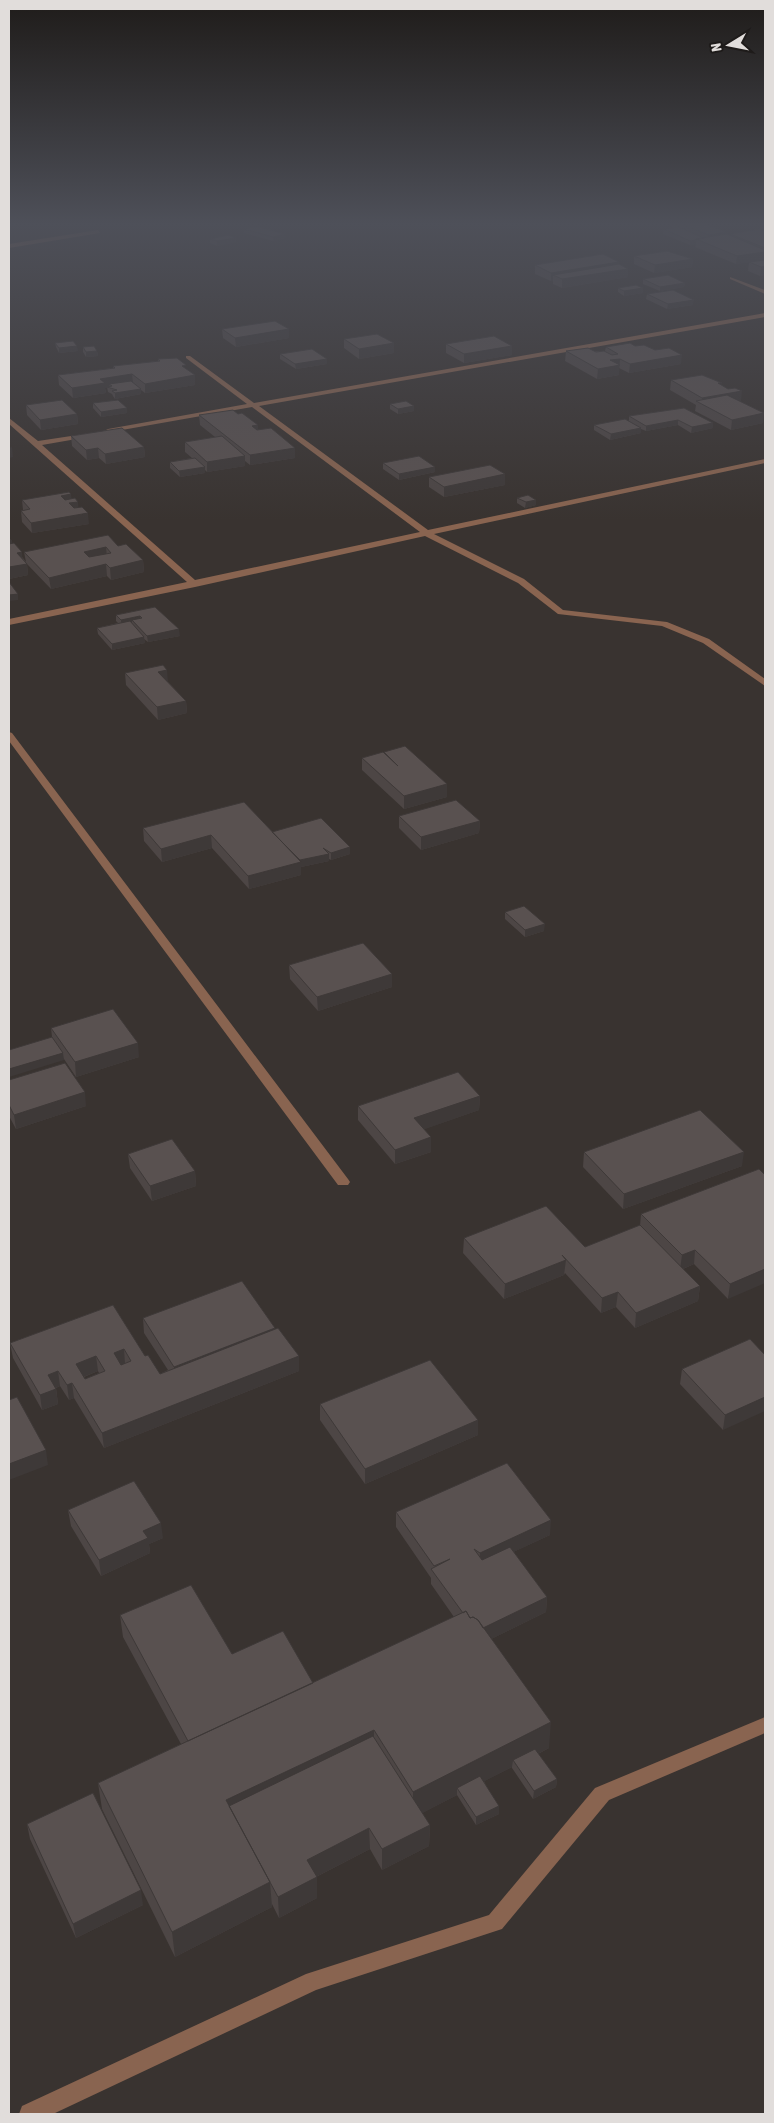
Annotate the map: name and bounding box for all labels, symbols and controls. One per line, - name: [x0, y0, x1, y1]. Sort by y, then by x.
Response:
- north arrow: [704, 20, 754, 70]
- text: N: [708, 42, 725, 53]

